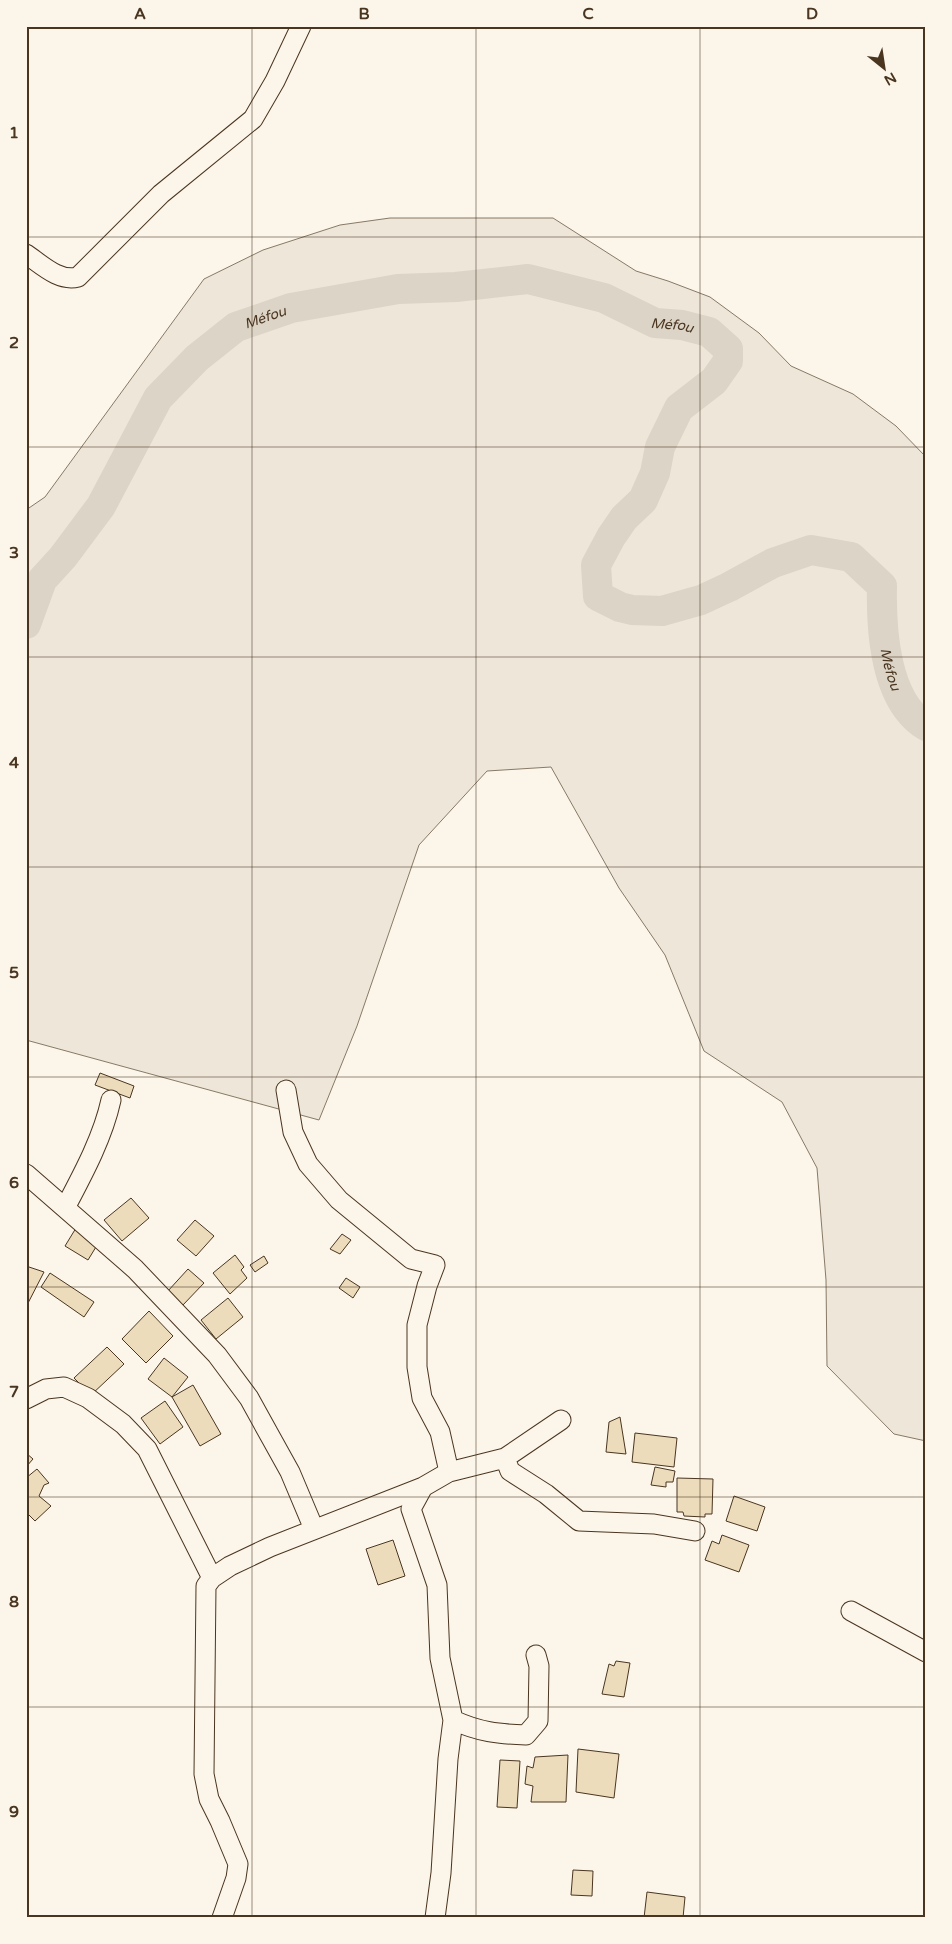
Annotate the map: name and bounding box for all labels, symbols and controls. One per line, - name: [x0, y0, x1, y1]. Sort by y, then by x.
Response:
- text: A: [134, 4, 146, 24]
- text: B: [358, 4, 370, 24]
- text: C: [582, 4, 594, 24]
- text: D: [806, 4, 818, 24]
- north arrow: [860, 42, 910, 92]
- text: N: [881, 69, 899, 89]
- text: 1: [9, 123, 19, 143]
- water label: Méfou: [242, 302, 290, 333]
- water label: Méfou: [650, 315, 697, 337]
- text: 2: [9, 333, 19, 353]
- text: 3: [9, 543, 19, 563]
- water label: Méfou: [877, 647, 905, 695]
- text: 4: [9, 753, 19, 773]
- text: 5: [9, 963, 19, 983]
- text: 6: [9, 1173, 19, 1193]
- text: 7: [9, 1382, 19, 1402]
- text: 8: [9, 1592, 19, 1612]
- text: 9: [9, 1802, 19, 1822]

